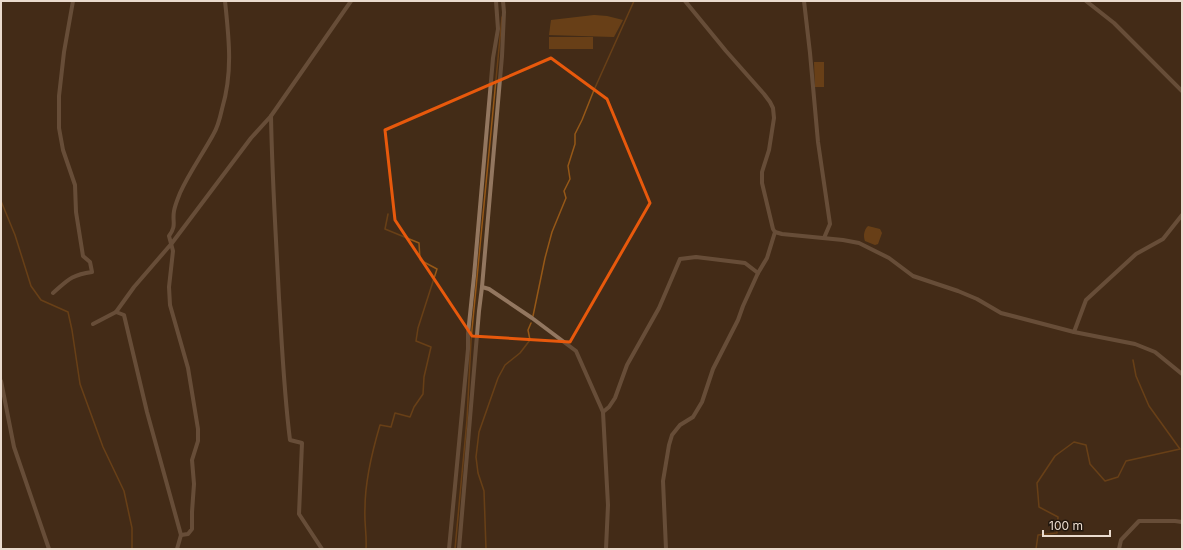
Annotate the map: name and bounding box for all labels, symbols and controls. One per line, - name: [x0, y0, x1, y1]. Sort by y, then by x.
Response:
- scale bar: [1043, 512, 1110, 538]
- text: 100 m: [1049, 518, 1083, 533]

